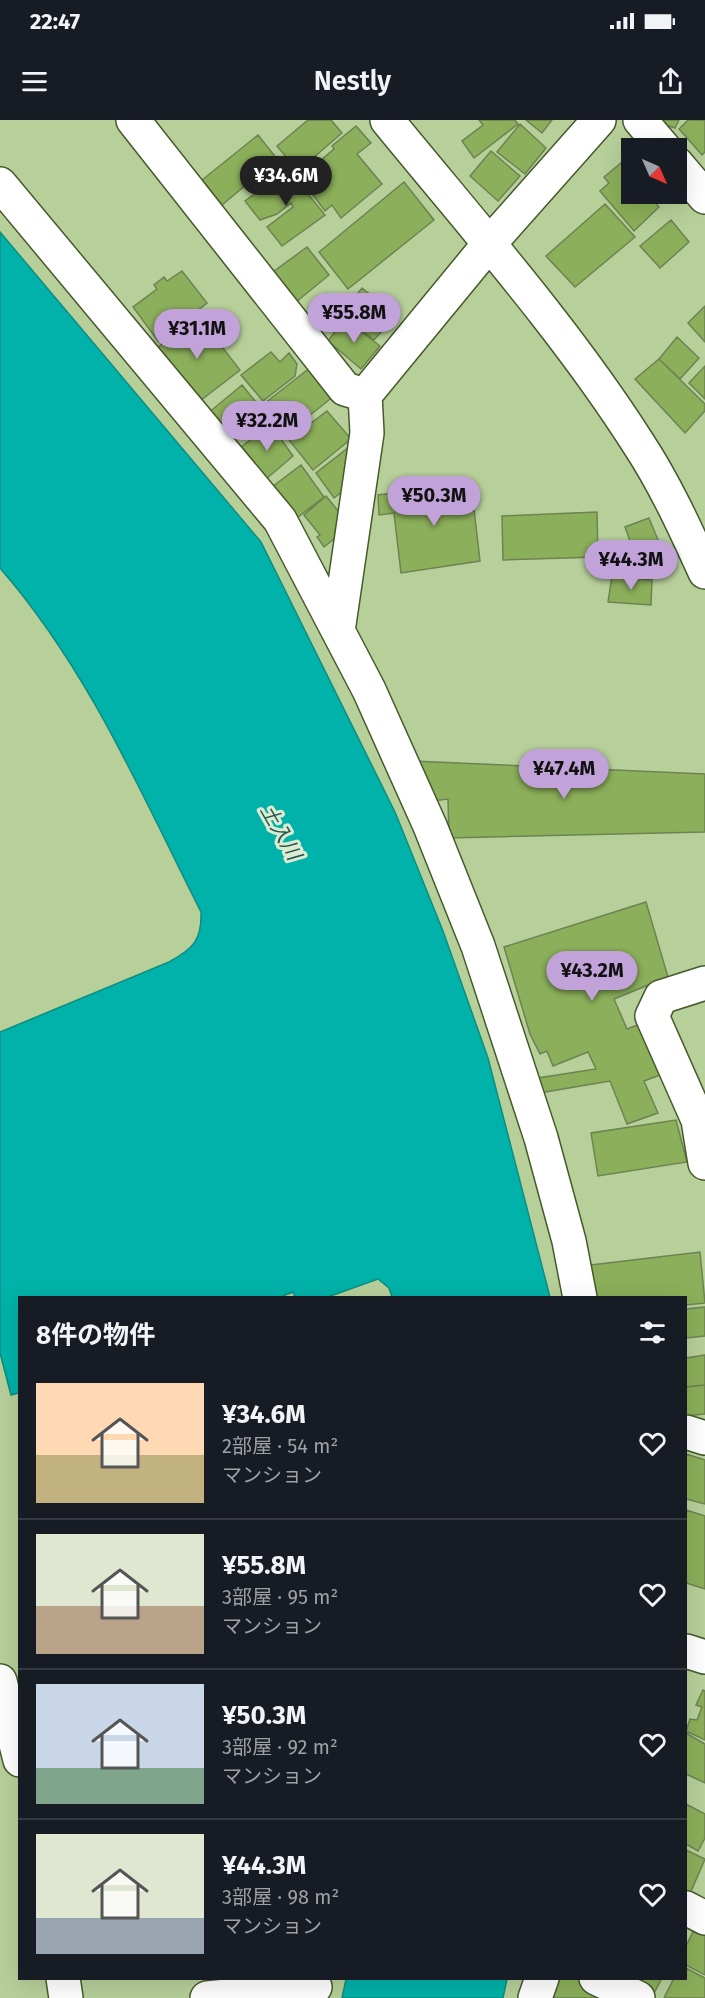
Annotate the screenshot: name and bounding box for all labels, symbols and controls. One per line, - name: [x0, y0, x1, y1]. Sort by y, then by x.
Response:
- text: 22:47: [30, 8, 80, 35]
- icon: menu: [18, 65, 51, 98]
- text: Nestly: [314, 65, 391, 97]
- icon: share: [654, 65, 687, 98]
- north arrow: [621, 138, 687, 204]
- map controls: [621, 138, 687, 204]
- pin: ¥34.6M: [237, 156, 335, 207]
- text: ¥34.6M: [254, 163, 318, 187]
- pin: ¥55.8M: [305, 293, 403, 344]
- text: ¥55.8M: [322, 300, 386, 324]
- pin: ¥31.1M: [148, 309, 246, 360]
- text: ¥31.1M: [168, 316, 226, 340]
- pin: ¥32.2M: [218, 401, 316, 452]
- text: ¥32.2M: [236, 408, 298, 432]
- pin: ¥50.3M: [385, 476, 483, 527]
- text: ¥50.3M: [402, 483, 466, 507]
- pin: ¥44.3M: [582, 540, 680, 591]
- text: ¥44.3M: [599, 547, 663, 571]
- pin: ¥47.4M: [515, 749, 613, 800]
- text: ¥47.4M: [533, 756, 595, 780]
- water label: 土入川: [256, 800, 307, 866]
- pin: ¥43.2M: [543, 951, 641, 1002]
- text: ¥43.2M: [560, 958, 624, 982]
- icon: filters: [636, 1316, 669, 1349]
- text: 8件の物件: [36, 1320, 155, 1351]
- text: ¥34.6M: [222, 1399, 306, 1430]
- icon: home: [84, 1407, 156, 1479]
- icon: heart: [636, 1427, 669, 1460]
- text: 2部屋 · 54 m²: [222, 1434, 338, 1458]
- text: マンション: [222, 1463, 322, 1487]
- text: ¥55.8M: [222, 1550, 306, 1581]
- icon: home: [84, 1558, 156, 1630]
- icon: heart: [636, 1578, 669, 1611]
- text: 3部屋 · 95 m²: [222, 1585, 338, 1609]
- text: マンション: [222, 1614, 322, 1638]
- text: ¥50.3M: [222, 1700, 306, 1731]
- icon: home: [84, 1708, 156, 1780]
- icon: heart: [636, 1728, 669, 1761]
- text: 3部屋 · 92 m²: [222, 1735, 338, 1759]
- text: マンション: [222, 1764, 322, 1788]
- text: ¥44.3M: [222, 1850, 306, 1881]
- icon: home: [84, 1858, 156, 1930]
- icon: heart: [636, 1878, 669, 1911]
- text: 3部屋 · 98 m²: [222, 1885, 339, 1909]
- text: マンション: [222, 1914, 322, 1938]

